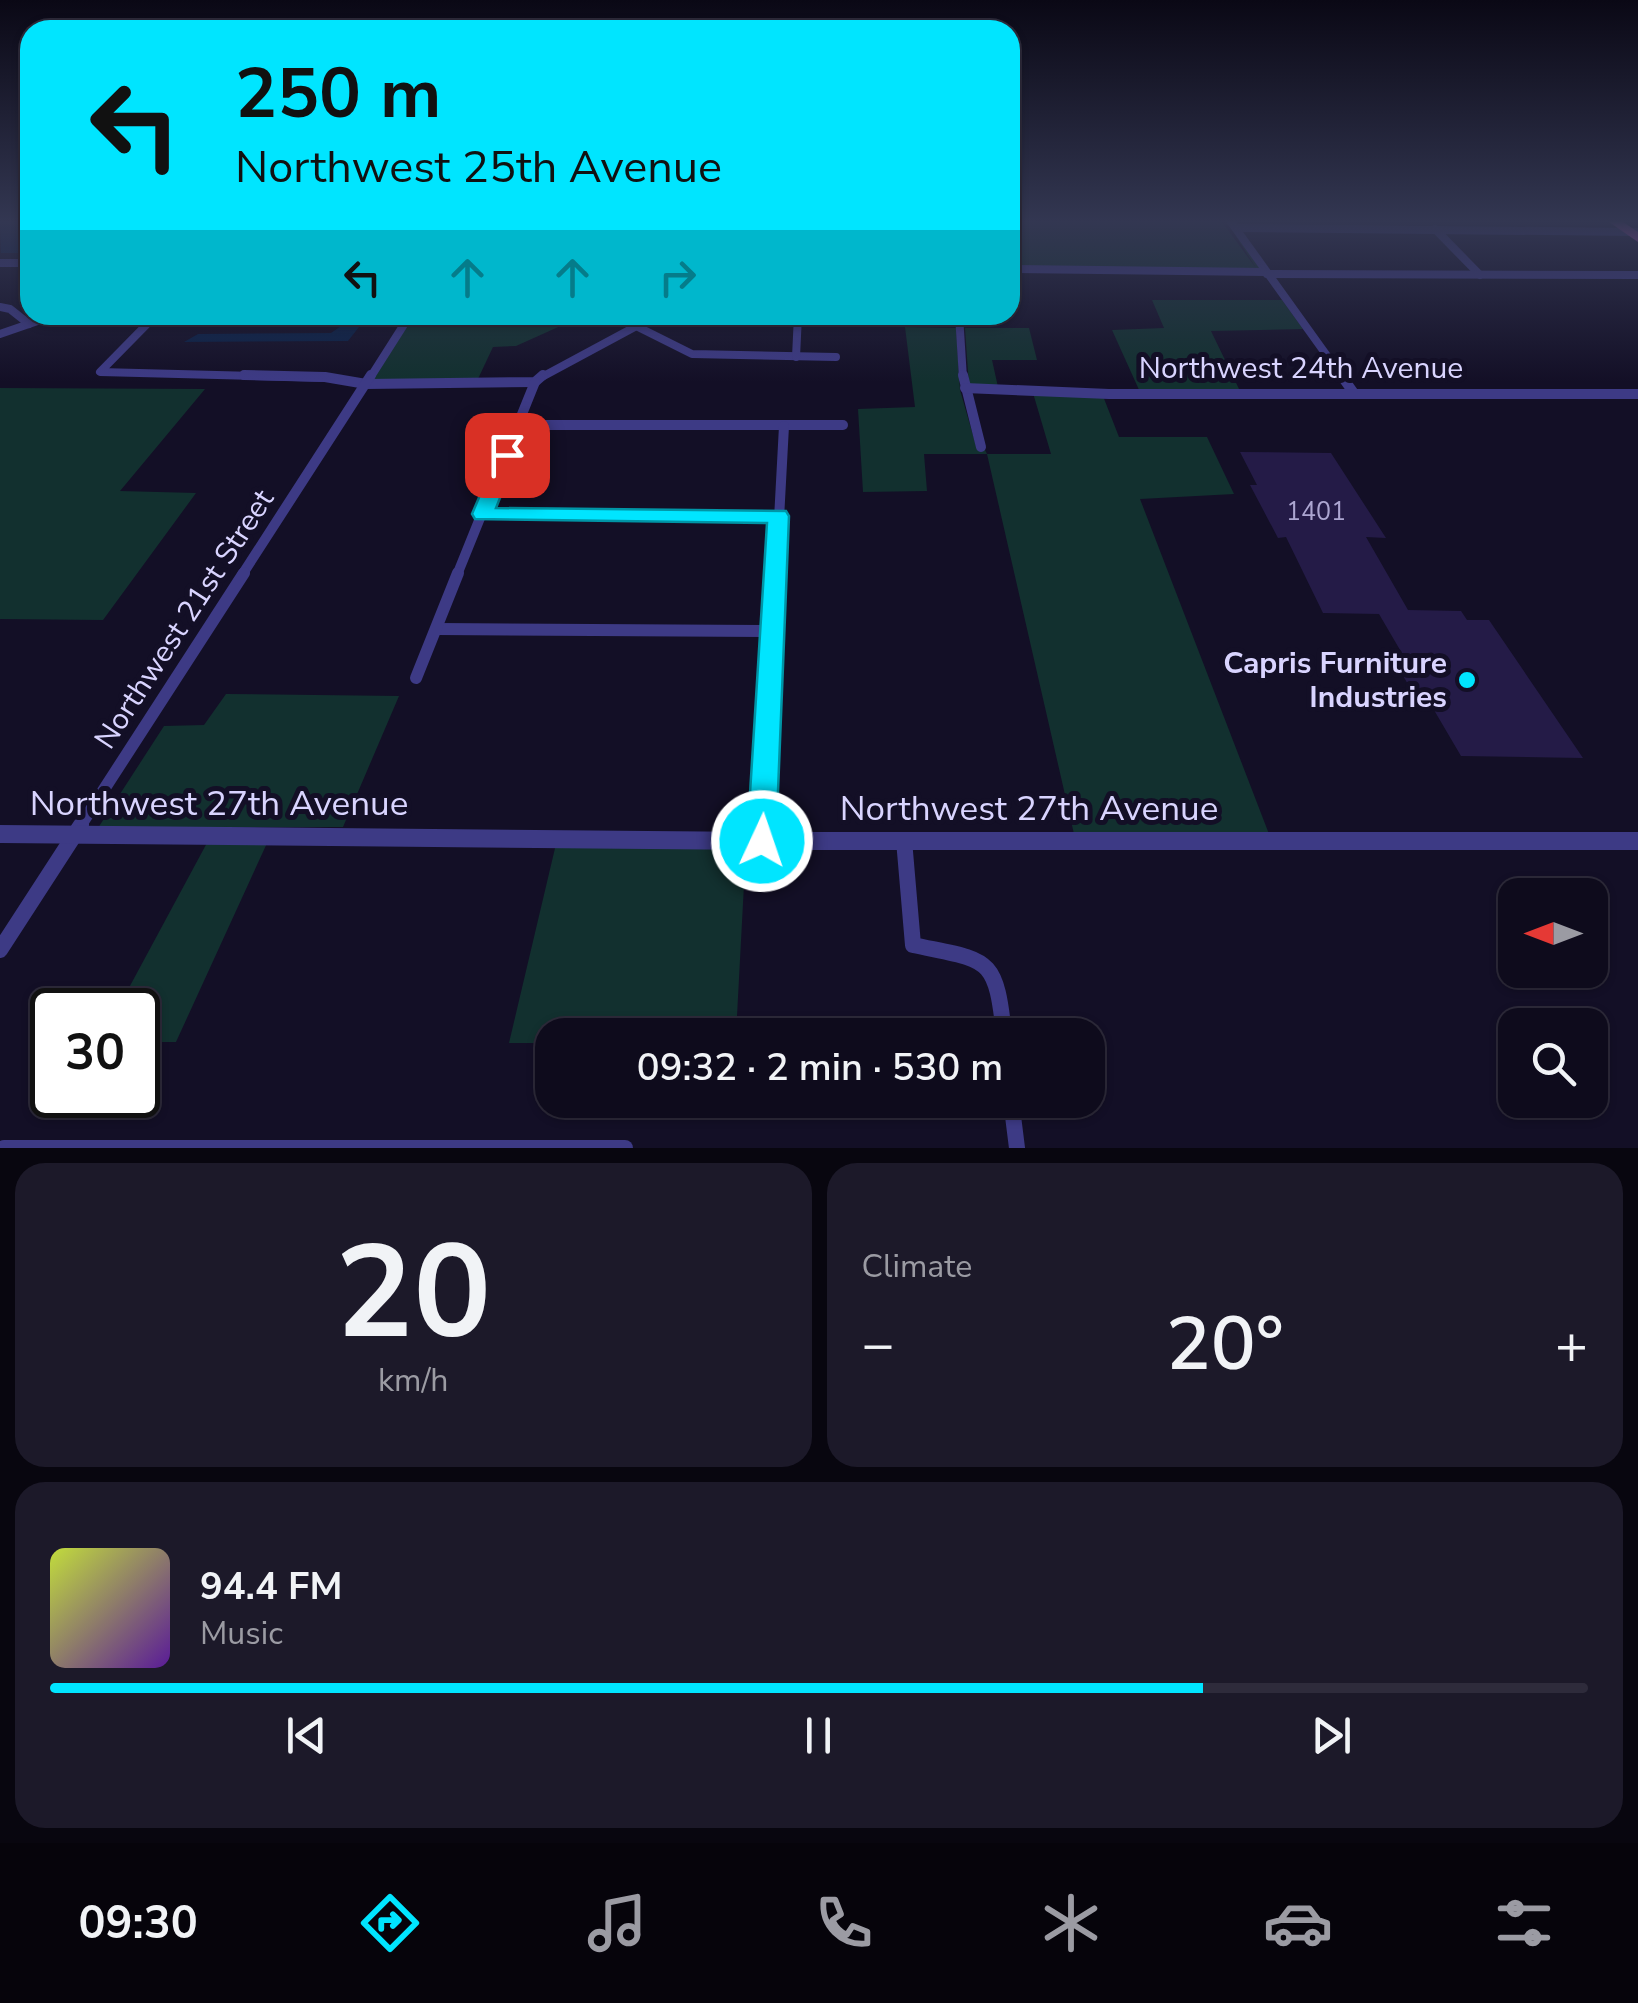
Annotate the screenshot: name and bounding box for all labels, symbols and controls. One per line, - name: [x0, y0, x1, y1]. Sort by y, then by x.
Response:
- text: 250 m: [235, 46, 441, 142]
- icon: left: [70, 60, 200, 190]
- text: Northwest 25th Avenue: [235, 137, 722, 198]
- icon: left: [335, 250, 390, 305]
- icon: ahead: [440, 250, 495, 305]
- icon: ahead: [545, 250, 600, 305]
- icon: right: [650, 250, 705, 305]
- street label: Northwest 24th Avenue: [1139, 348, 1463, 389]
- pin: [465, 413, 550, 498]
- icon: arrive: [480, 428, 535, 483]
- street label: Northwest 21st Street: [85, 481, 284, 757]
- house number: 1401: [1286, 495, 1346, 529]
- place label: Capris Furniture Industries: [1223, 643, 1447, 718]
- marker: Capris Furniture Industries: [1456, 669, 1478, 691]
- street label: Northwest 27th Avenue: [30, 780, 408, 827]
- street label: Northwest 27th Avenue: [840, 785, 1218, 832]
- position arrow: [710, 789, 814, 893]
- north arrow: [1498, 878, 1608, 988]
- map controls: [1498, 878, 1608, 1118]
- speed limit sign: 30: [30, 988, 160, 1118]
- button: search: [1498, 1008, 1608, 1118]
- text: 09:32 · 2 min · 530 m: [637, 1042, 1003, 1093]
- text: 20: [335, 1205, 491, 1382]
- text: Climate: [862, 1245, 972, 1288]
- text: 20°: [1166, 1293, 1284, 1395]
- text: −: [862, 1307, 895, 1382]
- text: +: [1555, 1307, 1588, 1382]
- text: km/h: [378, 1359, 449, 1402]
- text: 94.4 FM: [200, 1561, 342, 1612]
- text: Music: [200, 1612, 283, 1655]
- icon: previous: [279, 1708, 334, 1763]
- icon: pause: [791, 1708, 846, 1763]
- icon: next: [1304, 1708, 1359, 1763]
- icon: directions: [355, 1888, 425, 1958]
- icon: music: [582, 1888, 652, 1958]
- icon: phone: [809, 1888, 879, 1958]
- icon: climate: [1036, 1888, 1106, 1958]
- icon: car: [1263, 1888, 1333, 1958]
- icon: filters: [1489, 1888, 1559, 1958]
- text: 09:30: [78, 1893, 198, 1954]

